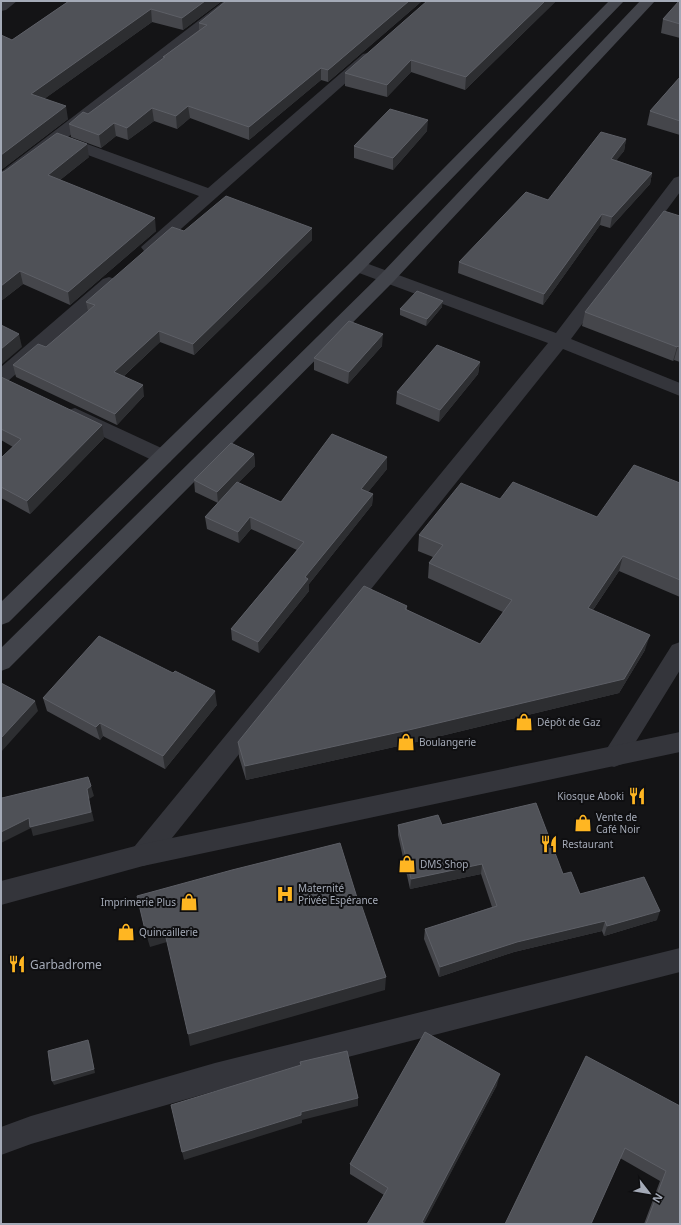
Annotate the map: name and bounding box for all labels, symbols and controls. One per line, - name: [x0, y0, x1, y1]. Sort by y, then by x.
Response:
- shop icon: Dépôt de Gaz: [514, 712, 534, 732]
- place label: Dépôt de Gaz: [537, 715, 601, 729]
- shop icon: Boulangerie: [396, 732, 416, 752]
- place label: Boulangerie: [419, 735, 477, 749]
- restaurant icon: Kiosque Aboki: [627, 786, 647, 806]
- place label: Kiosque Aboki: [557, 789, 624, 803]
- place label: Vente de Café Noir: [596, 810, 640, 836]
- shop icon: Vente de Café Noir: [573, 813, 593, 833]
- restaurant icon: Restaurant: [539, 834, 559, 854]
- place label: Restaurant: [562, 837, 614, 851]
- shop icon: DMS Shop: [397, 854, 417, 874]
- place label: DMS Shop: [420, 857, 468, 871]
- place label: Maternité Privée Espérance: [298, 881, 378, 907]
- hospital icon: Maternité Privée Espérance: [275, 884, 295, 904]
- shop icon: Imprimerie Plus: [179, 892, 199, 912]
- place label: Imprimerie Plus: [101, 895, 176, 909]
- shop icon: Quincaillerie: [116, 922, 136, 942]
- place label: Quincaillerie: [139, 925, 198, 939]
- restaurant icon: Garbadrome: [7, 954, 27, 974]
- place label: Garbadrome: [30, 956, 102, 973]
- north arrow: [629, 1173, 669, 1213]
- text: N: [649, 1191, 667, 1206]

